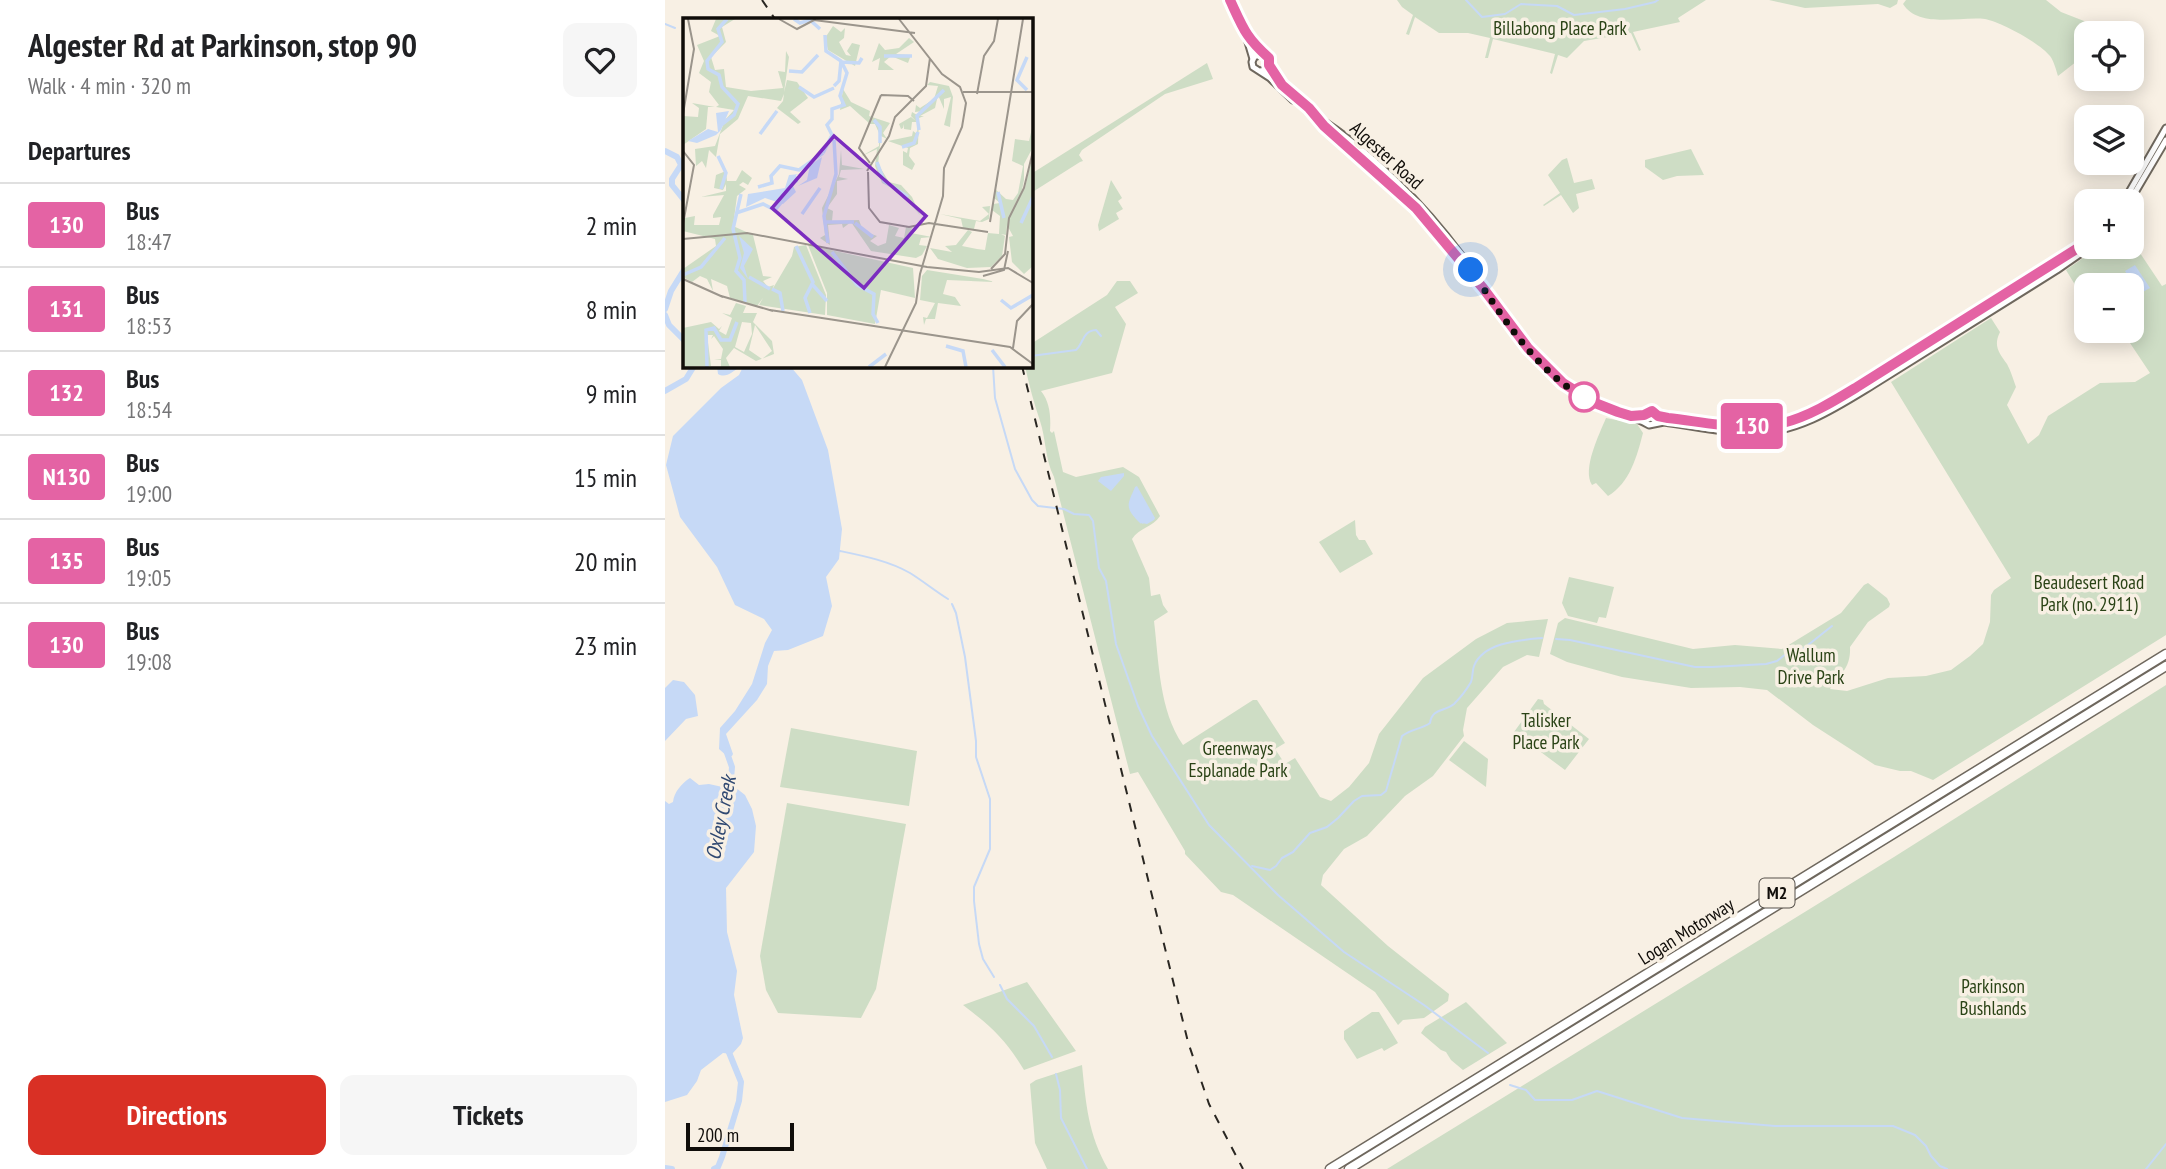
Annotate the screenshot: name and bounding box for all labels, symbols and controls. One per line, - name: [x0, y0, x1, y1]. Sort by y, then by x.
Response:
- park label: Billabong Place Park: [1493, 16, 1627, 40]
- inset map: [683, 18, 1033, 368]
- map controls: [2074, 21, 2144, 343]
- button: locate: [2074, 21, 2144, 91]
- text: Algester Rd at Parkinson, stop 90: [28, 23, 417, 66]
- button: heart: [563, 23, 637, 97]
- text: Walk · 4 min · 320 m: [28, 71, 191, 100]
- button: layers: [2074, 105, 2144, 175]
- street label: Algester Road: [1345, 116, 1429, 194]
- text: Departures: [28, 134, 131, 167]
- button: +: [2074, 189, 2144, 259]
- text: Bus: [126, 194, 159, 227]
- text: 130: [49, 209, 84, 240]
- text: 2 min: [586, 209, 637, 242]
- text: 18:47: [126, 227, 172, 256]
- your location: [1453, 252, 1488, 287]
- button: −: [2074, 273, 2144, 343]
- text: Bus: [126, 278, 159, 311]
- text: 131: [49, 293, 84, 324]
- text: 8 min: [586, 293, 637, 326]
- text: 18:53: [126, 311, 172, 340]
- text: Bus: [126, 362, 159, 395]
- text: 132: [49, 377, 84, 408]
- text: 9 min: [586, 377, 637, 410]
- unlabelled marker: [1569, 382, 1599, 412]
- text: 18:54: [126, 395, 172, 424]
- line badge: 130: [1712, 403, 1792, 449]
- text: 130: [1735, 410, 1769, 441]
- text: Bus: [126, 446, 159, 479]
- text: N130: [43, 461, 90, 492]
- text: 15 min: [574, 461, 637, 494]
- text: 19:00: [126, 479, 172, 508]
- text: Bus: [126, 530, 159, 563]
- text: 135: [49, 545, 84, 576]
- text: 20 min: [574, 545, 637, 578]
- text: 19:05: [126, 563, 172, 592]
- park label: Beaudesert Road Park (no. 2911): [2034, 570, 2144, 616]
- text: Bus: [126, 614, 159, 647]
- text: 130: [49, 629, 84, 660]
- text: 23 min: [574, 629, 637, 662]
- park label: Wallum Drive Park: [1778, 643, 1845, 689]
- text: 19:08: [126, 647, 172, 676]
- park label: Talisker Place Park: [1512, 708, 1580, 754]
- park label: Greenways Esplanade Park: [1188, 736, 1288, 782]
- water label: Oxley Creek: [699, 771, 742, 862]
- road number: M2: [1759, 878, 1795, 908]
- street label: Logan Motorway: [1634, 892, 1739, 970]
- park label: Parkinson Bushlands: [1960, 974, 2027, 1020]
- button: Directions: [28, 1075, 326, 1155]
- button: Tickets: [340, 1075, 637, 1155]
- scale bar: [686, 1120, 795, 1152]
- text: 200 m: [697, 1123, 739, 1147]

